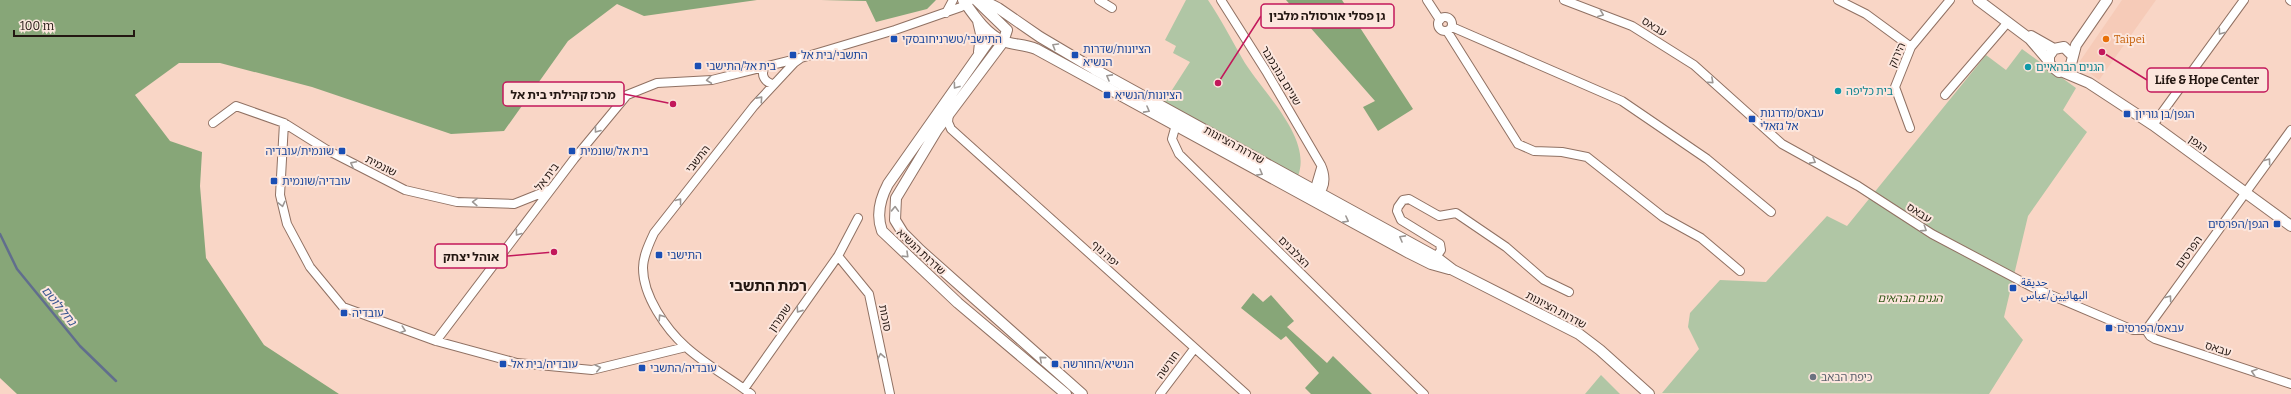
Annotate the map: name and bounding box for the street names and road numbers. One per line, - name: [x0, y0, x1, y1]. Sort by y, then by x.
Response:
- street label: עבאס: [1639, 14, 1669, 40]
- street label: הירוק: [1886, 40, 1908, 69]
- street label: שניים בנובמבר: [1258, 44, 1304, 108]
- street label: שדרות הציונות: [1202, 123, 1266, 167]
- street label: הגפן: [2186, 133, 2210, 155]
- street label: התשבי: [683, 143, 713, 175]
- street label: שונמית: [363, 153, 399, 179]
- street label: בית אל: [532, 160, 562, 194]
- street label: עבאס: [1904, 200, 1934, 226]
- street label: שדרות הנשיא: [894, 226, 948, 278]
- street label: הפרסים: [2173, 233, 2205, 271]
- street label: הצלבנים: [1276, 234, 1312, 270]
- street label: יפה נוף: [1088, 238, 1122, 270]
- street label: שדרות הציונות: [1523, 289, 1589, 331]
- street label: שומרון: [766, 301, 794, 335]
- street label: סוכות: [876, 304, 894, 332]
- street label: עבאס: [2203, 339, 2233, 359]
- street label: חורשה: [1154, 349, 1182, 381]

